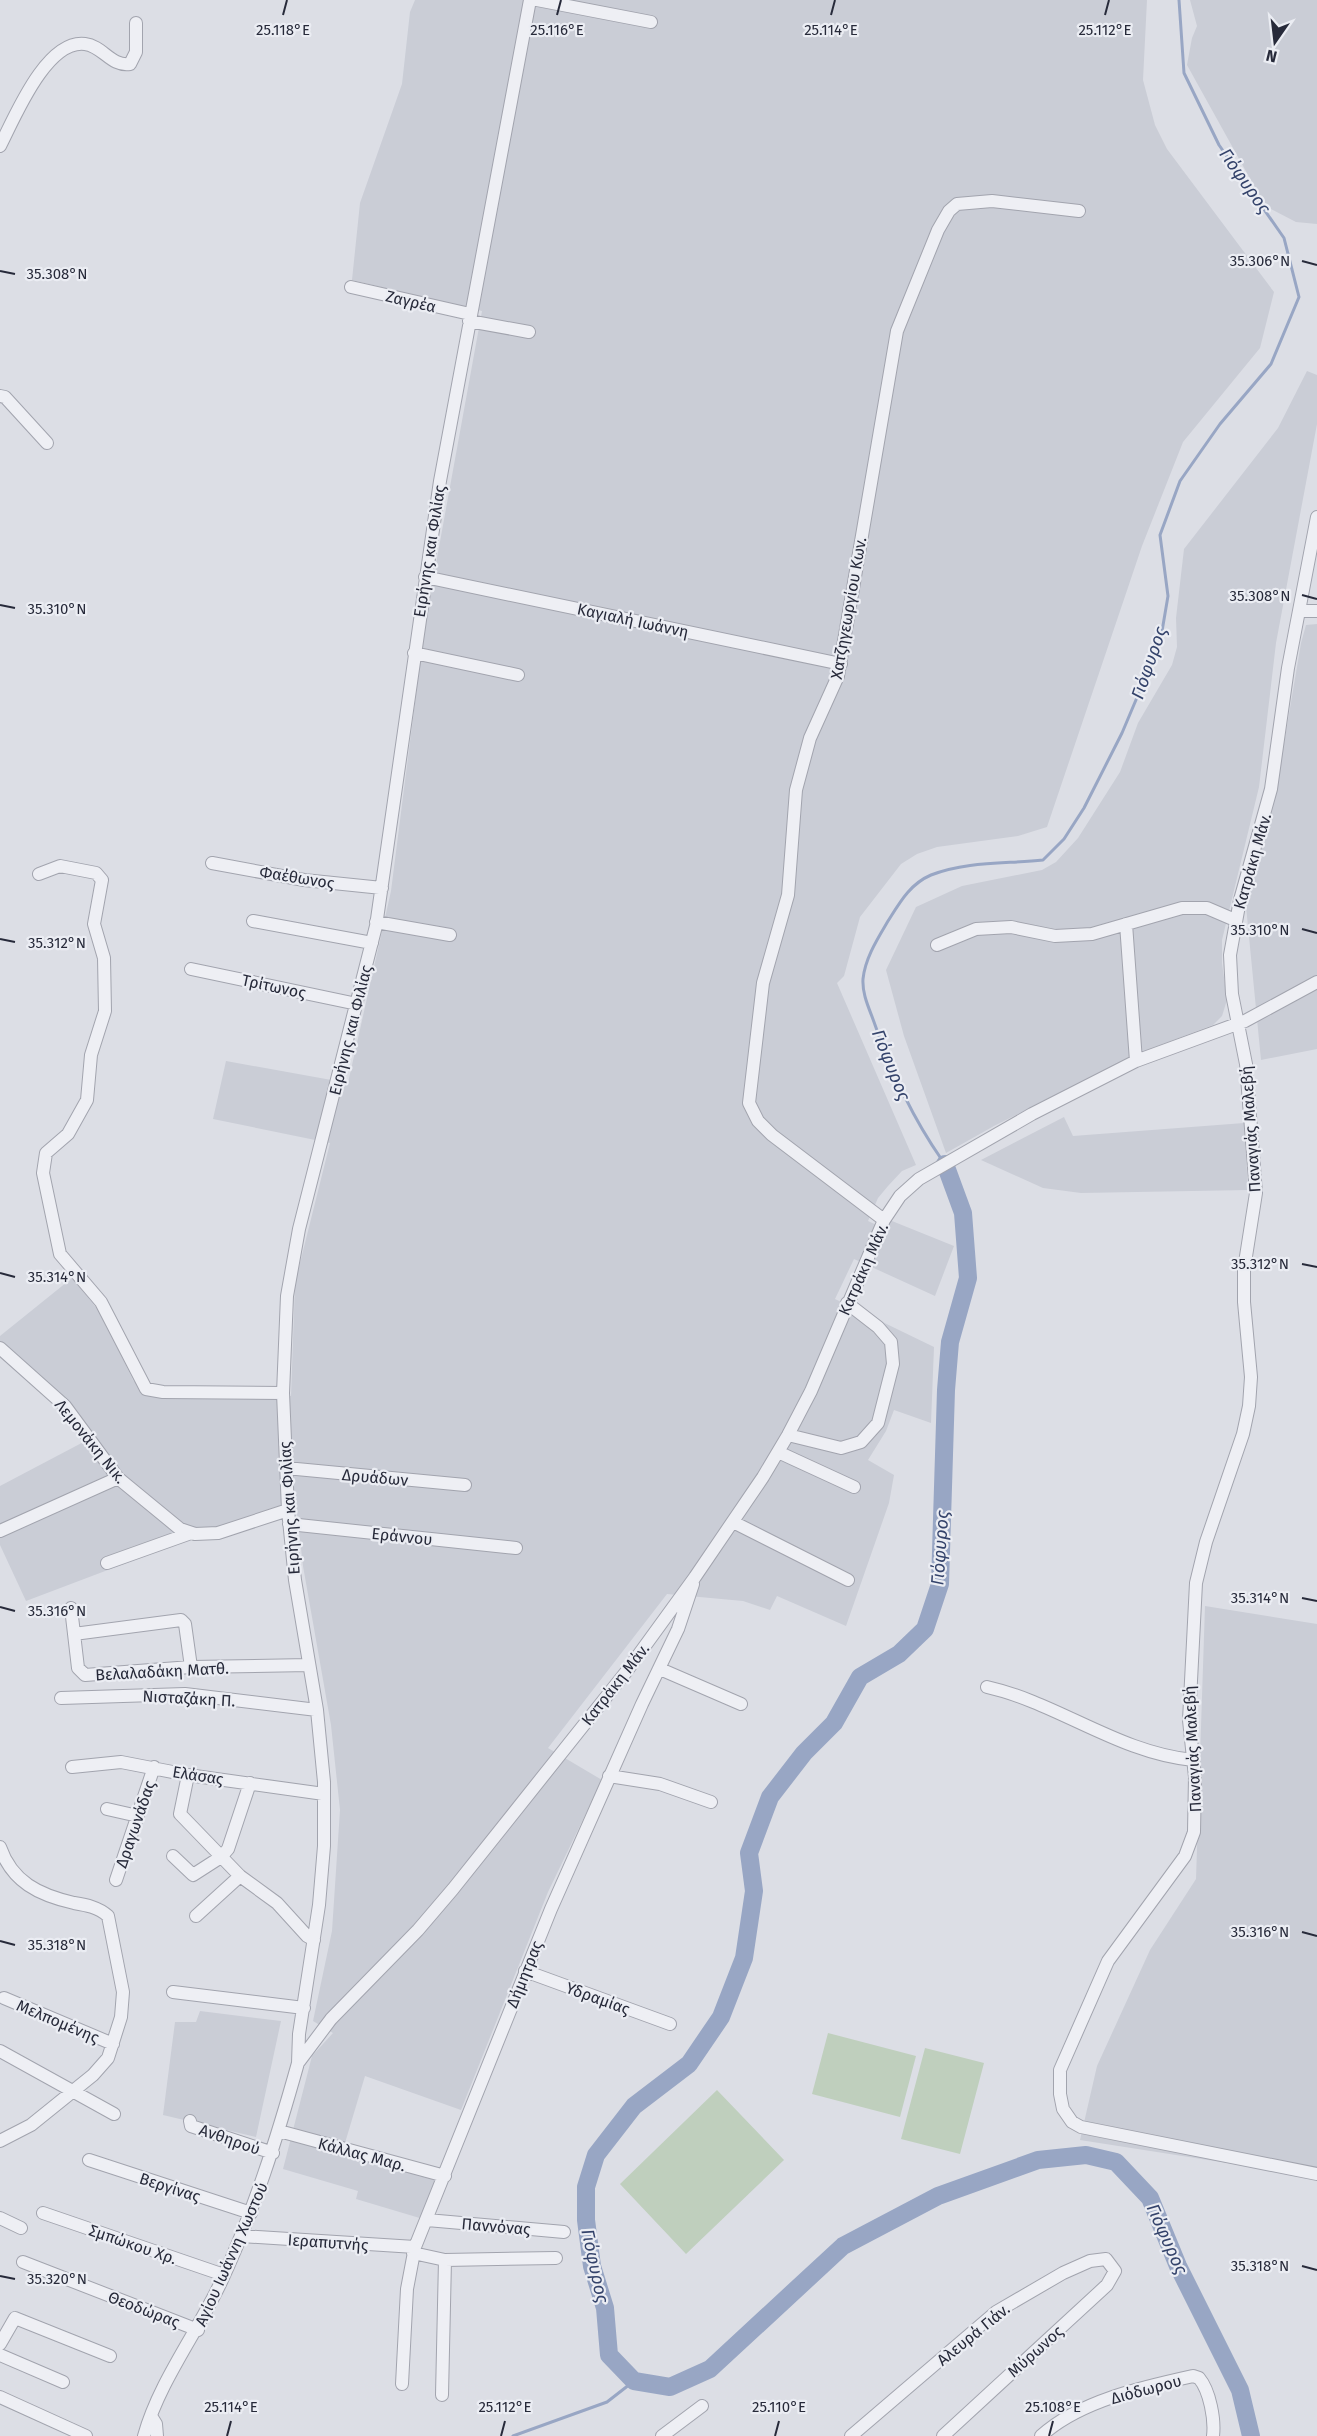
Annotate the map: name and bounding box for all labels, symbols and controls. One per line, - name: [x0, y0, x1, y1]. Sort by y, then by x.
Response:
- north arrow: [1245, 12, 1305, 72]
- text: 25.118°E: [256, 21, 310, 39]
- text: 25.116°E: [530, 21, 584, 39]
- text: 25.114°E: [804, 21, 858, 39]
- text: 25.112°E: [1078, 21, 1132, 39]
- text: N: [1264, 46, 1279, 67]
- water label: Γιόφυρος: [1214, 144, 1276, 219]
- text: 35.306°N: [1230, 252, 1290, 270]
- text: 35.308°N: [27, 265, 87, 283]
- street label: Ζαγρέα: [384, 286, 438, 316]
- street label: Ειρήνης και Φιλίας: [410, 483, 449, 619]
- street label: Χατζηγεωργίου Κων.: [827, 535, 870, 681]
- text: 35.308°N: [1230, 587, 1290, 605]
- street label: Καγιαλή Ιωάννη: [575, 599, 690, 642]
- text: 35.310°N: [28, 600, 86, 618]
- water label: Γιόφυρος: [1126, 623, 1172, 702]
- street label: Κατράκη Μάν.: [1230, 811, 1275, 911]
- street label: Φαέθωνος: [258, 862, 336, 893]
- text: 35.310°N: [1231, 921, 1289, 939]
- text: 35.312°N: [28, 934, 86, 952]
- street label: Ειρήνης και Φιλίας: [325, 963, 376, 1097]
- street label: Τρίτωνος: [240, 970, 308, 1003]
- water label: Γιόφυρος: [867, 1026, 916, 1105]
- street label: Παναγιάς Μαλεβή: [1237, 1065, 1264, 1193]
- street label: Κατράκη Μάν.: [835, 1220, 892, 1318]
- text: 35.312°N: [1231, 1255, 1289, 1273]
- text: 35.314°N: [28, 1268, 86, 1286]
- street label: Λεμονάκη Νικ.: [51, 1395, 130, 1487]
- street label: Ειρήνης και Φιλίας: [275, 1440, 304, 1575]
- street label: Δρυάδων: [341, 1465, 409, 1490]
- water label: Γιόφυρος: [926, 1509, 954, 1586]
- street label: Εράννου: [371, 1524, 433, 1549]
- text: 35.314°N: [1231, 1589, 1289, 1607]
- text: 35.316°N: [28, 1602, 86, 1620]
- street label: Κατράκη Μάν.: [577, 1639, 653, 1729]
- street label: Βελαλαδάκη Ματθ.: [95, 1659, 230, 1684]
- street label: Παναγιάς Μαλεβή: [1180, 1685, 1205, 1813]
- street label: Νισταζάκη Π.: [142, 1687, 236, 1710]
- street label: Ελάσας: [171, 1762, 225, 1789]
- street label: Δραγωνάδας: [112, 1778, 159, 1870]
- text: 35.316°N: [1231, 1923, 1289, 1941]
- text: 35.318°N: [28, 1936, 86, 1954]
- street label: Δήμητρας: [502, 1937, 547, 2010]
- street label: Υδραμίας: [563, 1978, 633, 2019]
- street label: Μελπομένης: [14, 1996, 102, 2048]
- street label: Ανθηρού: [197, 2120, 263, 2159]
- street label: Κάλλας Μαρ.: [316, 2134, 408, 2175]
- street label: Βεργίνας: [137, 2169, 203, 2206]
- street label: Αγίου Ιωάννη Χωστού: [191, 2179, 272, 2329]
- water label: Γιόφυρος: [1142, 2200, 1193, 2278]
- street label: Παννόνας: [461, 2214, 532, 2239]
- street label: Σμπώκου Χρ.: [86, 2221, 179, 2268]
- water label: Γιόφυρος: [576, 2227, 614, 2306]
- street label: Ιεραπυτνής: [287, 2230, 370, 2255]
- text: 35.318°N: [1231, 2257, 1289, 2275]
- text: 35.320°N: [27, 2270, 87, 2288]
- street label: Θεοδώρας: [105, 2287, 183, 2332]
- street label: Αλευρά Γιάν.: [933, 2299, 1014, 2370]
- street label: Μύρωνος: [1004, 2321, 1067, 2381]
- street label: Διόδωρου: [1109, 2371, 1184, 2408]
- text: 25.114°E: [204, 2398, 258, 2416]
- text: 25.112°E: [478, 2398, 532, 2416]
- text: 25.110°E: [752, 2398, 806, 2416]
- text: 25.108°E: [1025, 2398, 1081, 2416]

